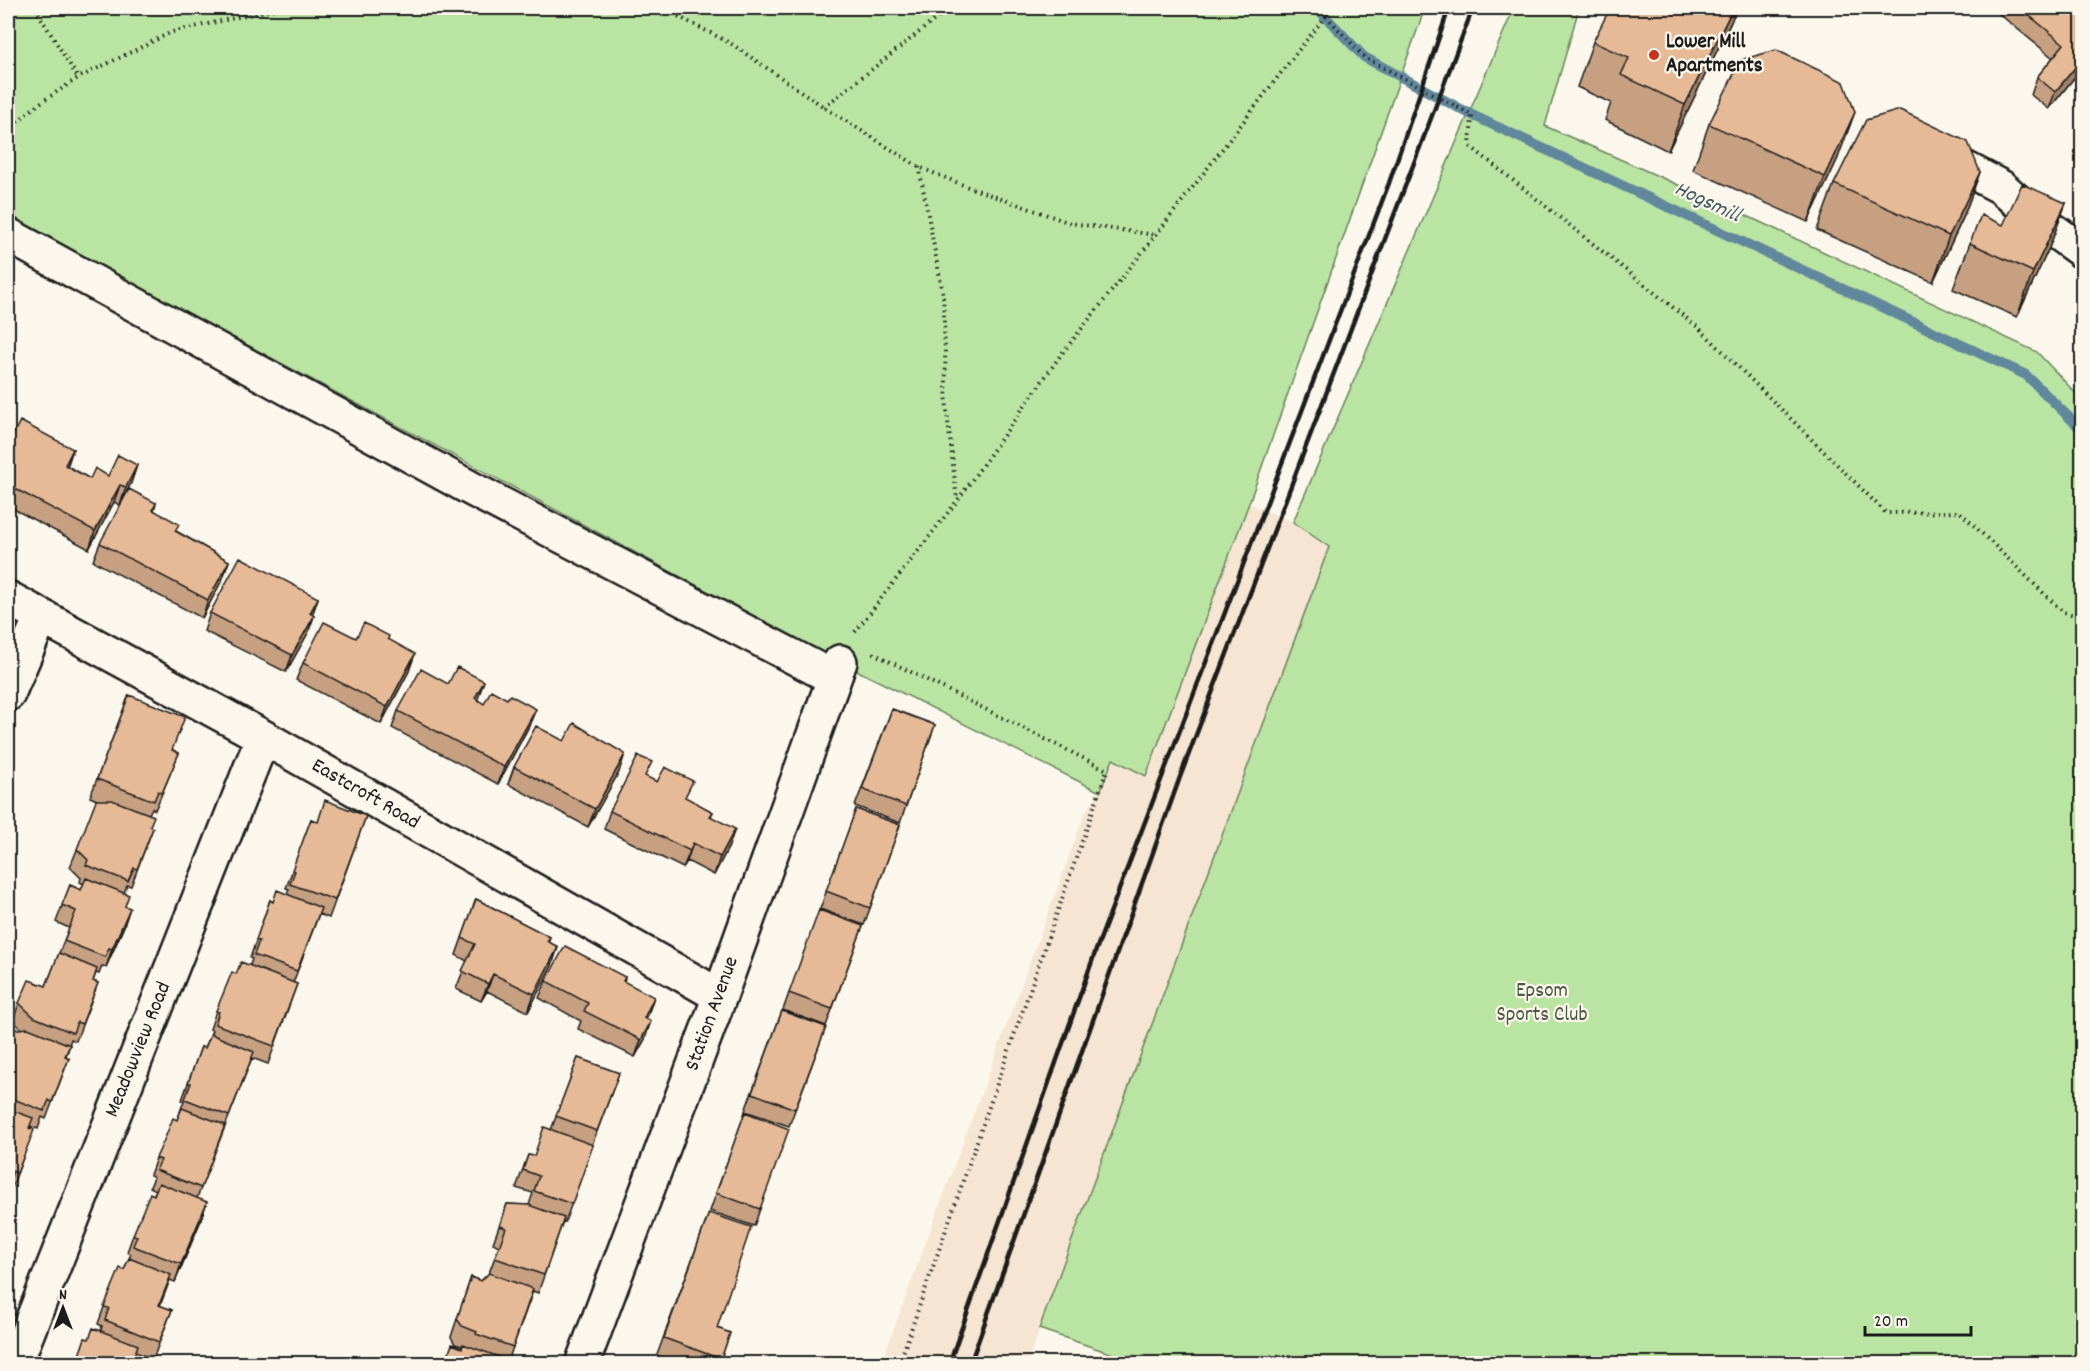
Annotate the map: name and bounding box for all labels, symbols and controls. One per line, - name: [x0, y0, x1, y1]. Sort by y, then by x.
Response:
- place label: Lower Mill Apartments: [1666, 28, 1763, 82]
- marker: Lower Mill Apartments: [1647, 48, 1661, 62]
- water label: Hogsmill: [1669, 174, 1747, 232]
- street label: Eastcroft Road: [305, 752, 425, 838]
- street label: Station Avenue: [678, 953, 748, 1075]
- park label: Epsom Sports Club: [1497, 977, 1588, 1031]
- street label: Meadowview Road: [98, 978, 180, 1122]
- north arrow: [33, 1278, 93, 1338]
- text: N: [59, 1284, 67, 1307]
- scale bar: [1865, 1299, 1972, 1337]
- text: 20 m: [1874, 1310, 1908, 1335]

